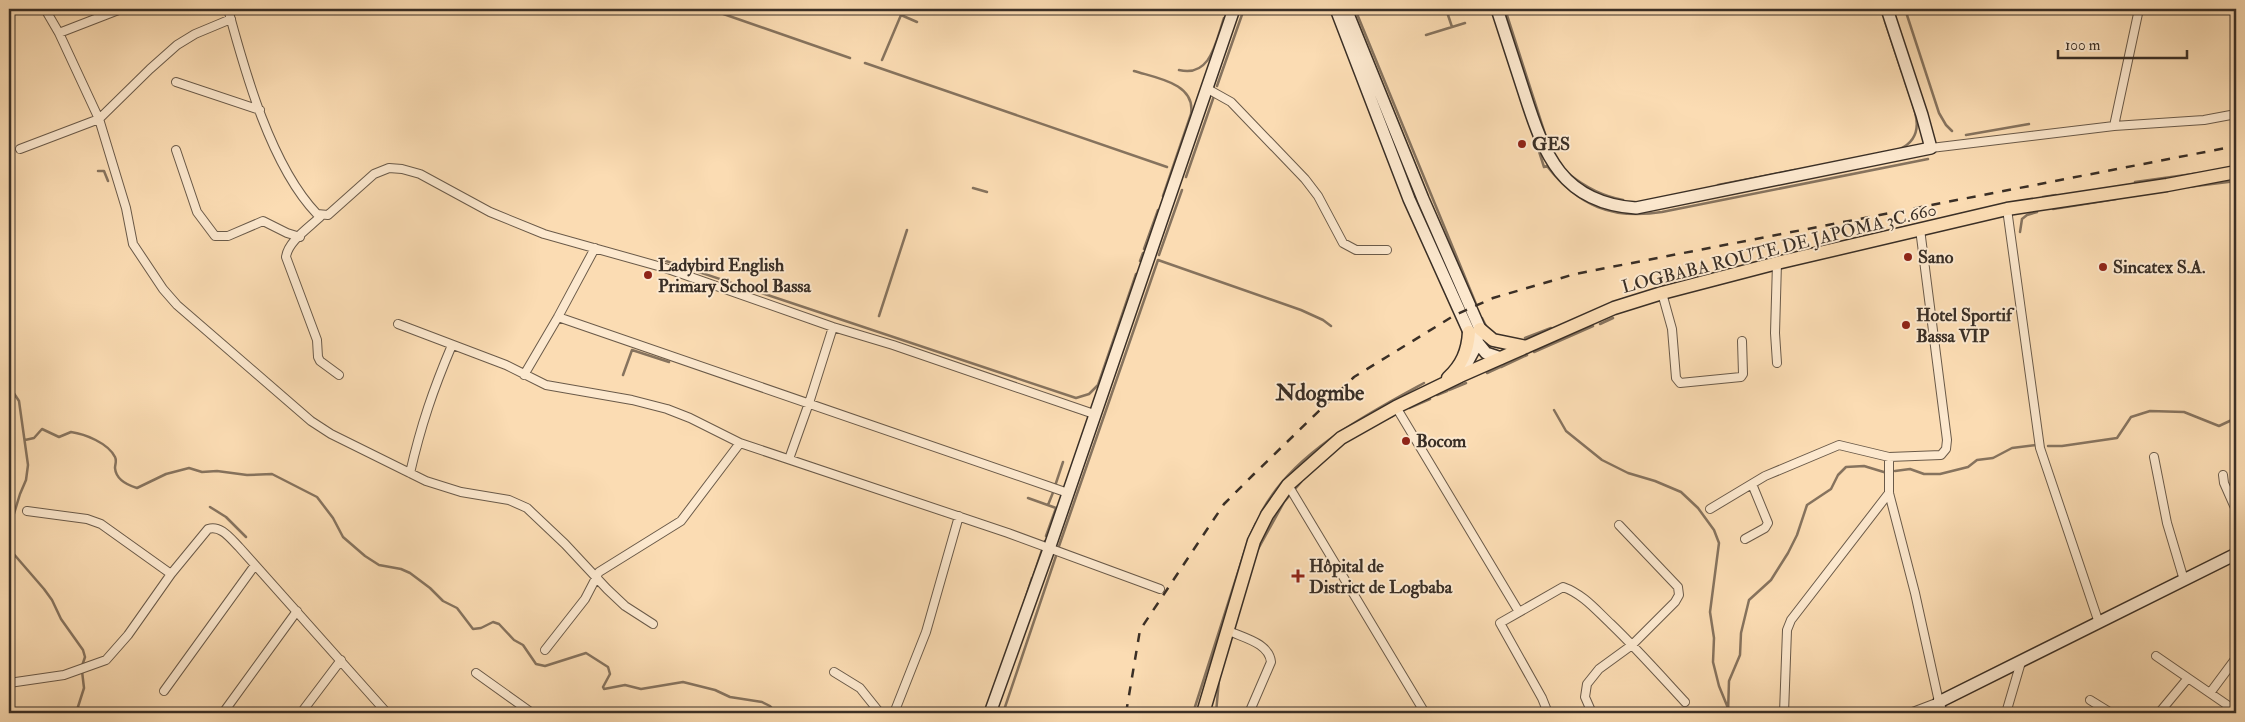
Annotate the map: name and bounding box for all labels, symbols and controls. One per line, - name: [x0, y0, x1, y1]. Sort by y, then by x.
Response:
- scale bar: [2058, 28, 2186, 60]
- text: 100 m: [2065, 36, 2101, 55]
- place label: GES: [1532, 133, 1570, 156]
- marker: GES: [1516, 138, 1528, 150]
- street label: LOGBABA ROUTE DE JAPOMA 3C.660: [1619, 198, 1939, 299]
- place label: Sano: [1918, 246, 1954, 269]
- marker: Sano: [1902, 251, 1914, 263]
- place label: Ladybird English Primary School Bassa: [658, 254, 812, 298]
- place label: Sincatex S.A.: [2113, 256, 2206, 279]
- marker: Sincatex S.A.: [2097, 261, 2109, 273]
- marker: Ladybird English Primary School Bassa: [642, 269, 654, 281]
- place label: Hotel Sportif Bassa VIP: [1916, 304, 2015, 348]
- marker: Hotel Sportif Bassa VIP: [1900, 319, 1912, 331]
- district label: Ndogmbe: [1275, 379, 1365, 408]
- place label: Bocom: [1416, 430, 1467, 453]
- marker: Bocom: [1400, 435, 1412, 447]
- place label: Hôpital de District de Logbaba: [1309, 555, 1453, 599]
- marker: Hôpital de District de Logbaba: [1291, 569, 1305, 583]

